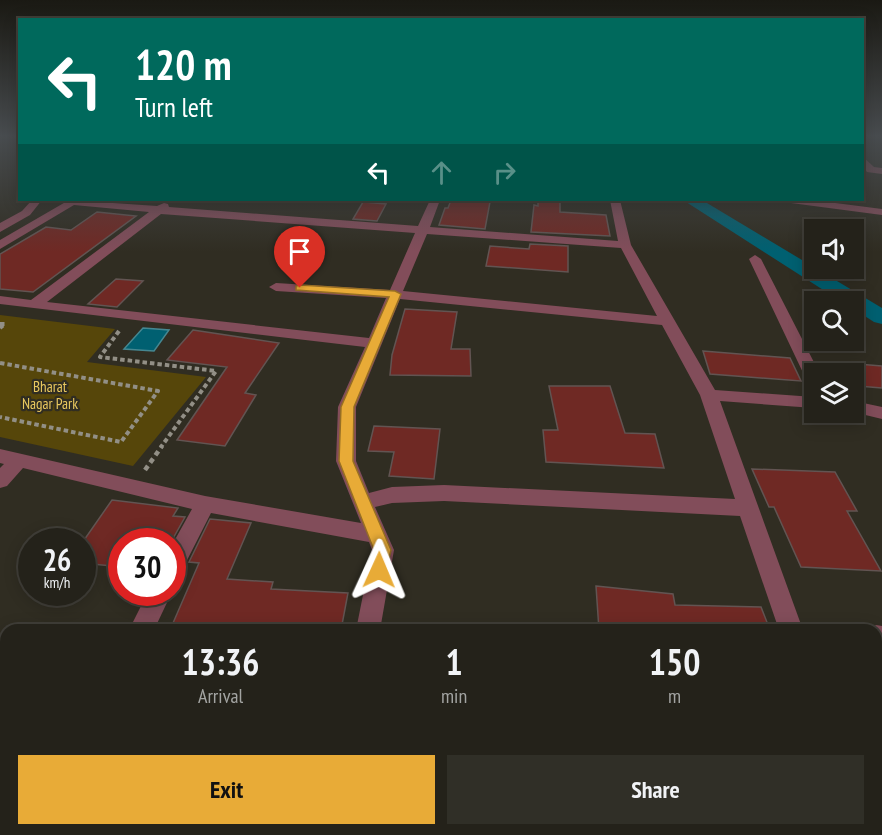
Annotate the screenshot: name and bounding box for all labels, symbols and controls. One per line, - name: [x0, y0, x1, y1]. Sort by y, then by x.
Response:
- text: 120 m: [135, 37, 232, 92]
- icon: left: [36, 42, 114, 120]
- text: Turn left: [135, 90, 213, 124]
- icon: left: [362, 156, 395, 189]
- icon: ahead: [425, 156, 458, 189]
- icon: right: [488, 156, 521, 189]
- map controls: [804, 219, 864, 423]
- button: sound: [804, 219, 864, 279]
- pin: [274, 226, 325, 288]
- icon: arrive: [283, 235, 316, 268]
- button: search: [804, 291, 864, 351]
- button: layers: [804, 363, 864, 423]
- park label: Bharat Nagar Park: [22, 377, 78, 413]
- speed limit sign: 30: [108, 528, 186, 606]
- position arrow: [347, 538, 411, 602]
- text: 26: [43, 540, 71, 579]
- text: km/h: [44, 573, 70, 592]
- text: 13:36: [182, 638, 259, 685]
- text: 1: [445, 638, 463, 685]
- text: 150: [649, 638, 700, 685]
- text: Arrival: [198, 683, 243, 709]
- text: min: [441, 683, 467, 709]
- text: m: [668, 683, 681, 709]
- button: Exit: [18, 755, 435, 824]
- button: Share: [447, 755, 864, 824]

